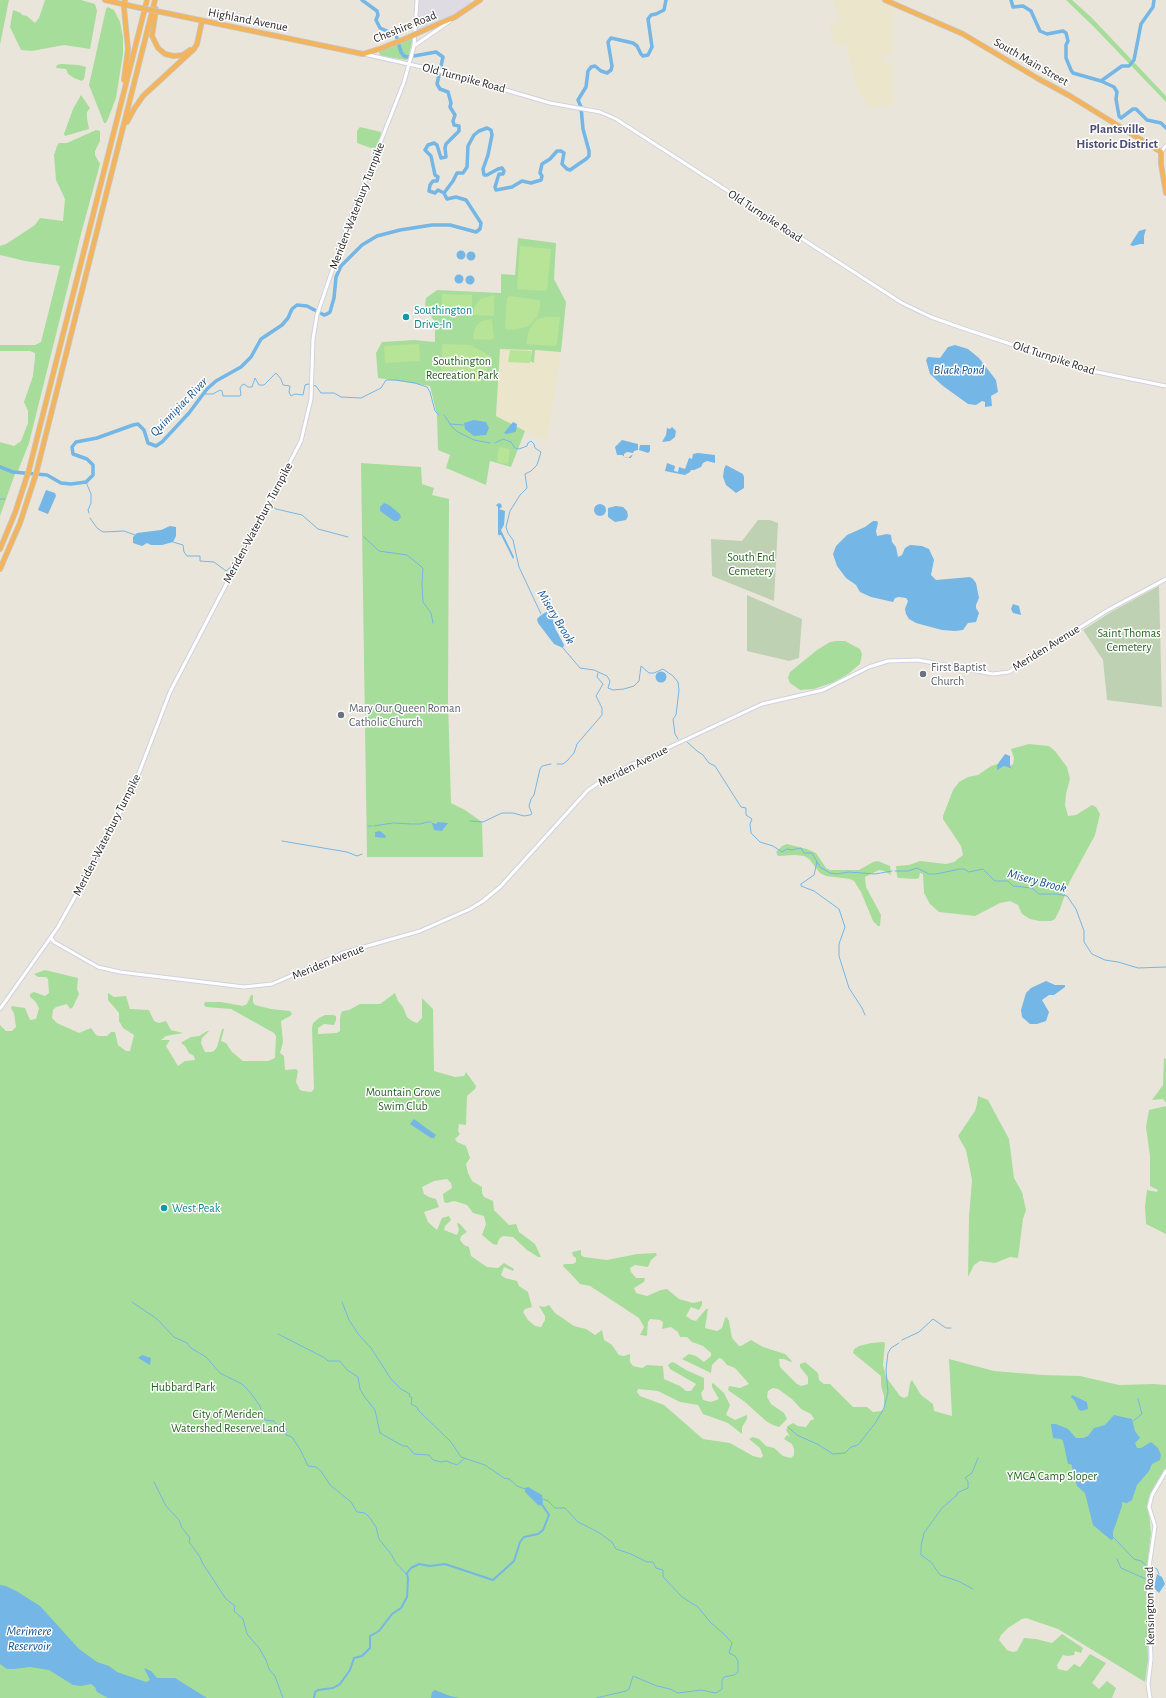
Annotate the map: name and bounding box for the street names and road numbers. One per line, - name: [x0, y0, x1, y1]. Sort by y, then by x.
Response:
- street label: Highland Avenue: [207, 5, 289, 35]
- street label: Cheshire Road: [371, 8, 439, 46]
- street label: South Main Street: [991, 35, 1071, 89]
- street label: Old Turnpike Road: [421, 60, 507, 96]
- street label: Meriden-Waterbury Turnpike: [326, 140, 388, 272]
- street label: Old Turnpike Road: [725, 187, 805, 245]
- street label: Old Turnpike Road: [1011, 338, 1097, 378]
- street label: Meriden-Waterbury Turnpike: [220, 460, 296, 586]
- street label: Meriden Avenue: [1010, 622, 1082, 674]
- street label: Meriden Avenue: [596, 742, 670, 790]
- street label: Meriden-Waterbury Turnpike: [70, 772, 144, 898]
- street label: Meriden Avenue: [290, 941, 366, 983]
- street label: Kensington Road: [1142, 1566, 1158, 1646]

